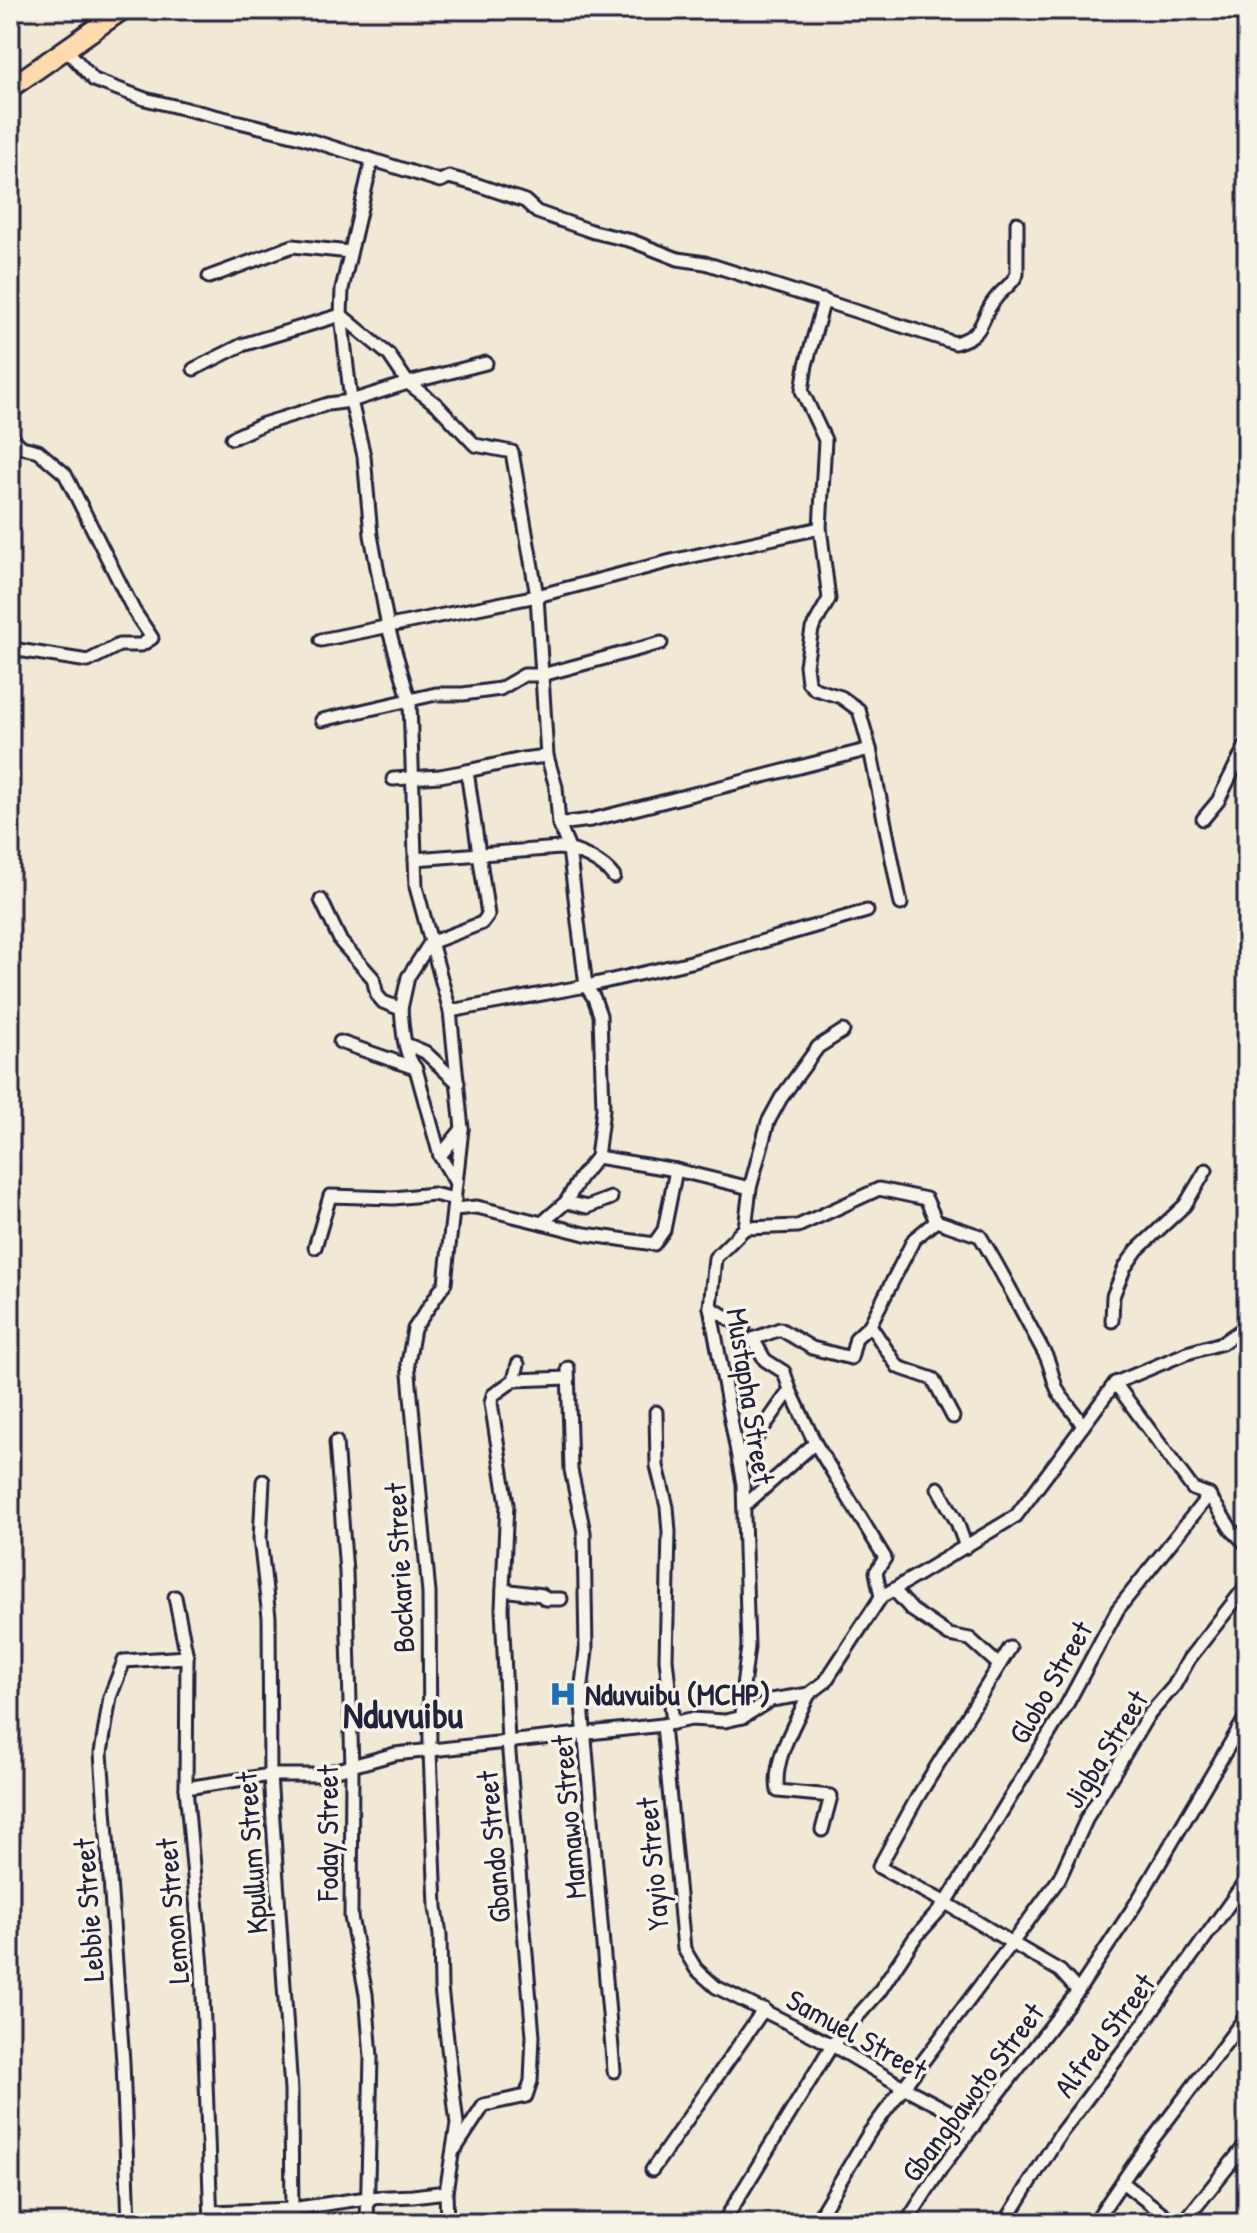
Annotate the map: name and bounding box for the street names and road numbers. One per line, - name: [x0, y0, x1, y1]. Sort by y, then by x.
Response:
- street label: Mustapha Street: [717, 1305, 785, 1487]
- street label: Bockarie Street: [375, 1481, 423, 1654]
- street label: Globo Street: [999, 1613, 1102, 1751]
- street label: Jigba Street: [1053, 1682, 1157, 1816]
- street label: Mamawo Street: [541, 1733, 595, 1901]
- street label: Foday Street: [307, 1764, 347, 1902]
- street label: Gbando Street: [466, 1769, 520, 1925]
- street label: Kpullum Street: [225, 1770, 277, 1936]
- street label: Yayio Street: [626, 1795, 678, 1932]
- street label: Lebbie Street: [63, 1836, 113, 1983]
- street label: Lemon Street: [146, 1836, 198, 1985]
- street label: Alfred Street: [1044, 1964, 1164, 2105]
- street label: Samuel Street: [780, 1979, 935, 2089]
- street label: Gbangbawoto Street: [891, 1994, 1053, 2190]

